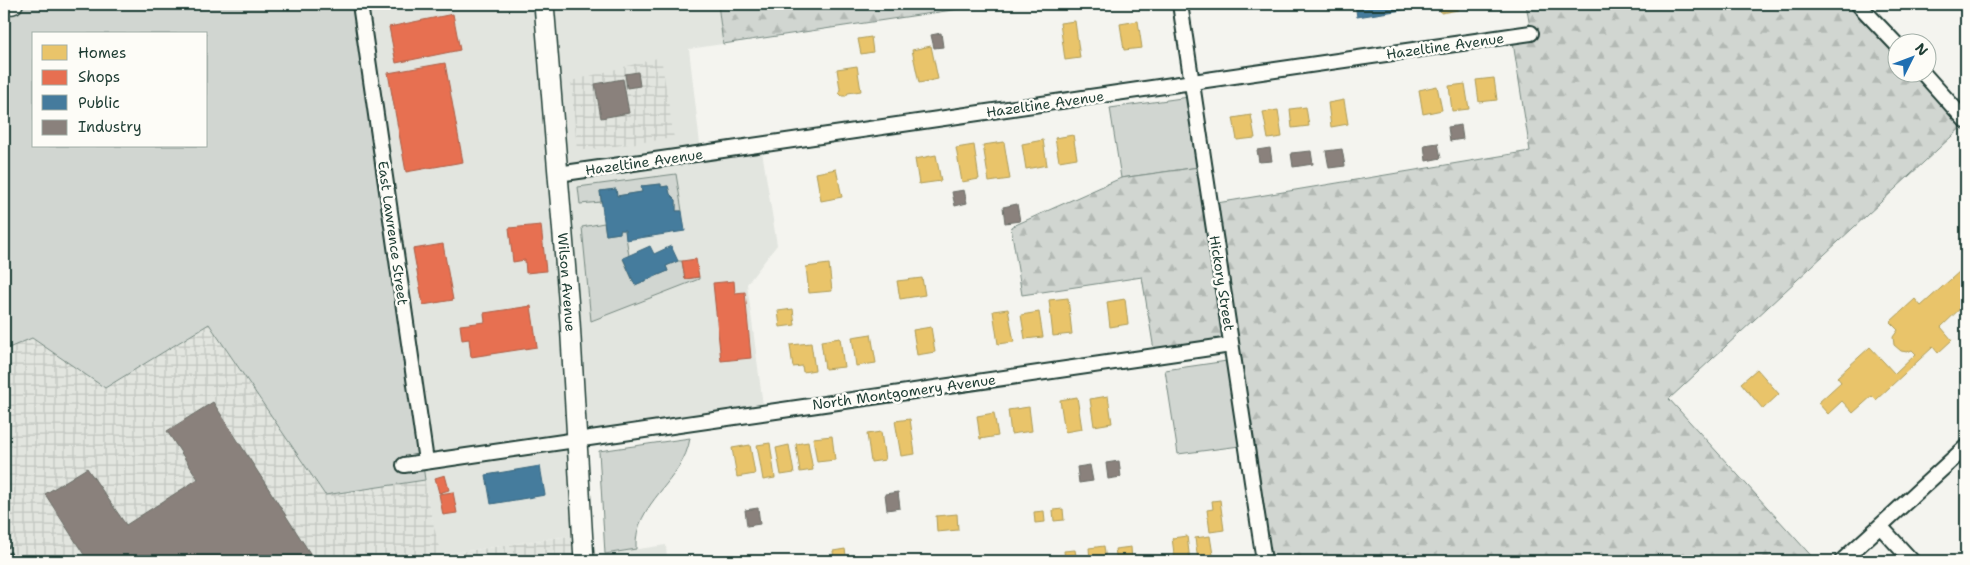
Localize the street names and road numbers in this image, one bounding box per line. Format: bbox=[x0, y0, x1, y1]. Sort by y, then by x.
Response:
street label: Hazeltine Avenue bbox=[1385, 29, 1505, 63]
street label: Hazeltine Avenue bbox=[985, 87, 1105, 121]
street label: Hazeltine Avenue bbox=[584, 145, 704, 179]
street label: East Lawrence Street bbox=[374, 160, 412, 306]
street label: Wilson Avenue bbox=[554, 232, 580, 332]
street label: Hickory Street bbox=[1206, 234, 1238, 332]
street label: North Montgomery Avenue bbox=[811, 370, 997, 414]

